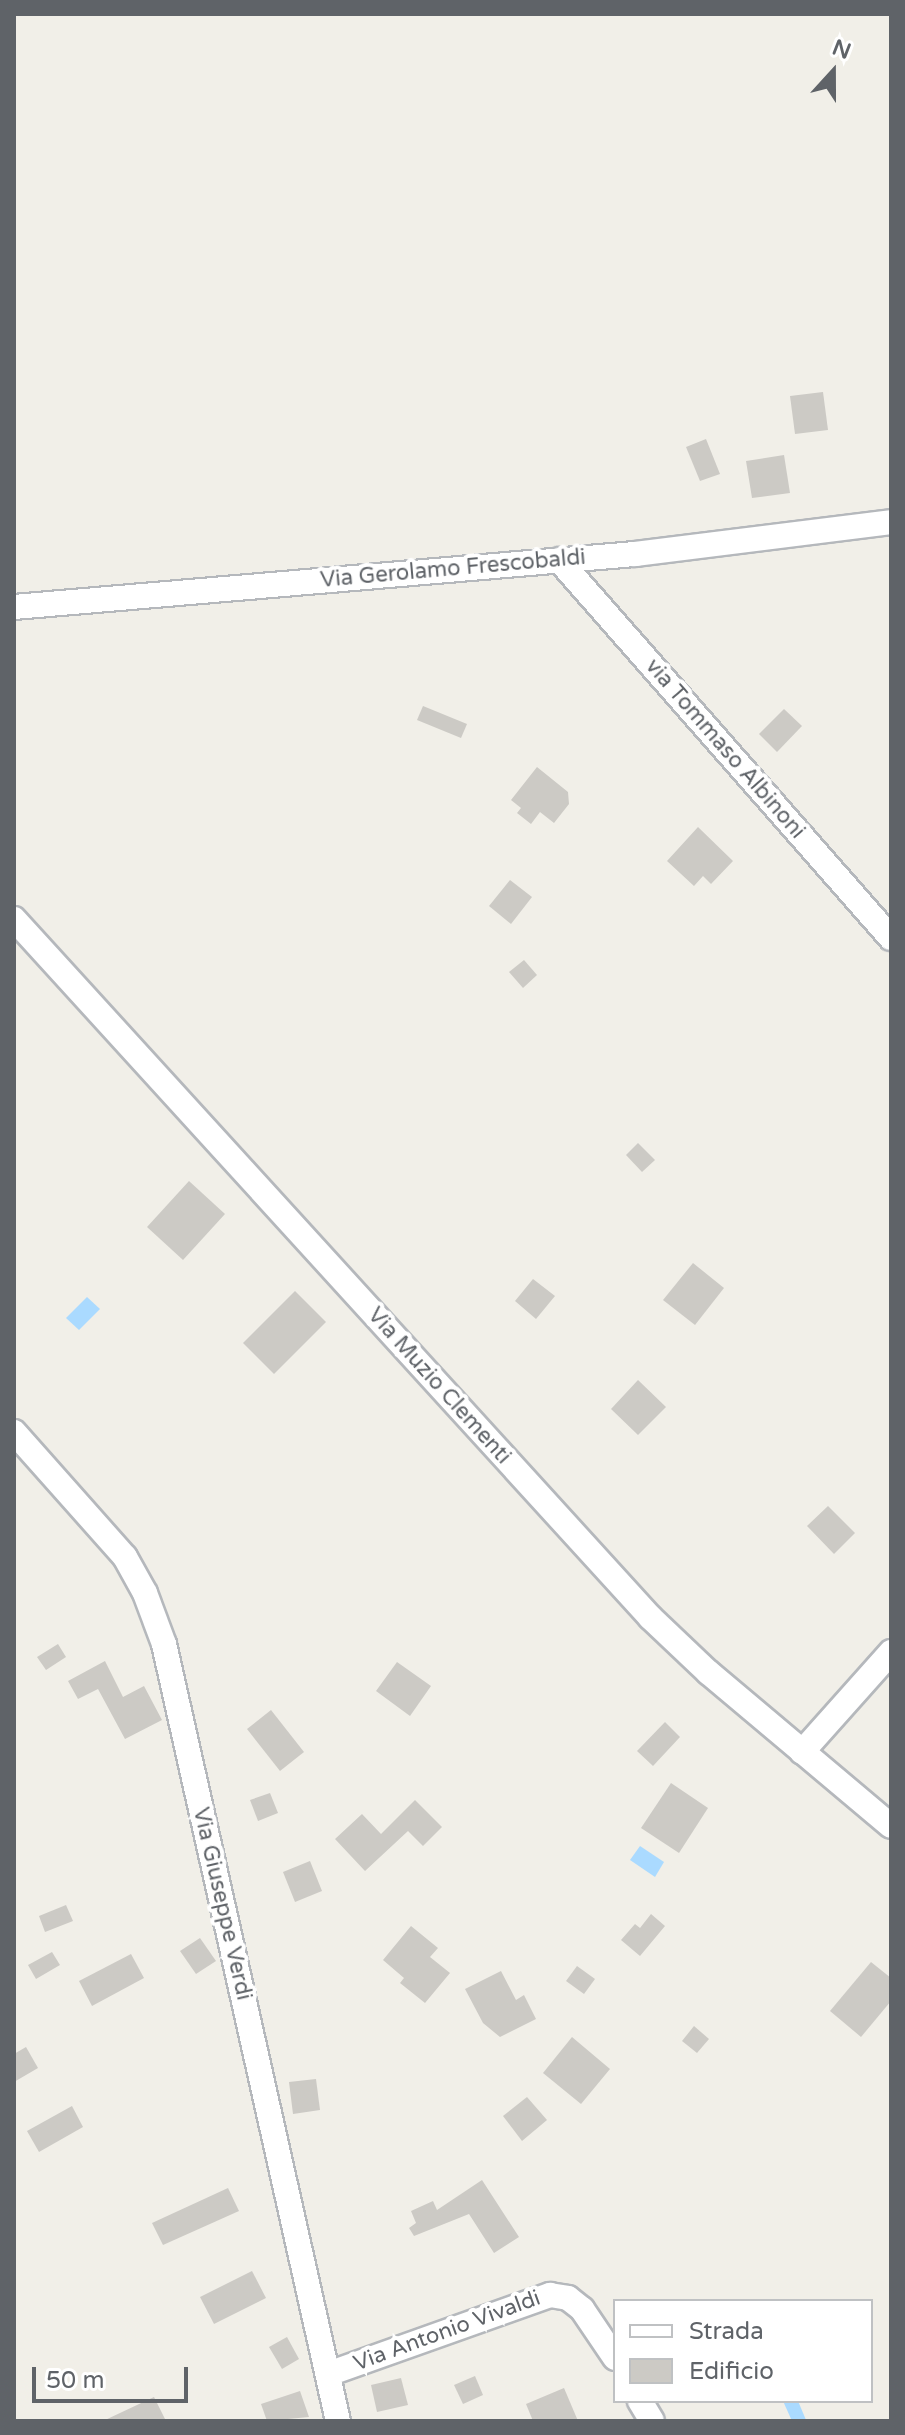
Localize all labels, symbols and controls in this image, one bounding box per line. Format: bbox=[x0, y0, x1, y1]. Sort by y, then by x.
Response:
north arrow bbox=[793, 32, 873, 112]
text: N bbox=[829, 34, 855, 65]
street label: Via Gerolamo Frescobaldi bbox=[319, 544, 587, 594]
street label: via Tommaso Albinoni bbox=[640, 654, 810, 844]
street label: Via Muzio Clementi bbox=[362, 1302, 516, 1470]
street label: Via Giuseppe Verdi bbox=[187, 1805, 257, 2003]
street label: Via Antonio Vivaldi bbox=[350, 2285, 544, 2377]
legend bbox=[613, 2299, 873, 2403]
text: Strada bbox=[689, 2317, 764, 2346]
scale bar bbox=[36, 2351, 192, 2401]
text: Edificio bbox=[689, 2357, 774, 2386]
text: 50 m bbox=[46, 2366, 104, 2395]

